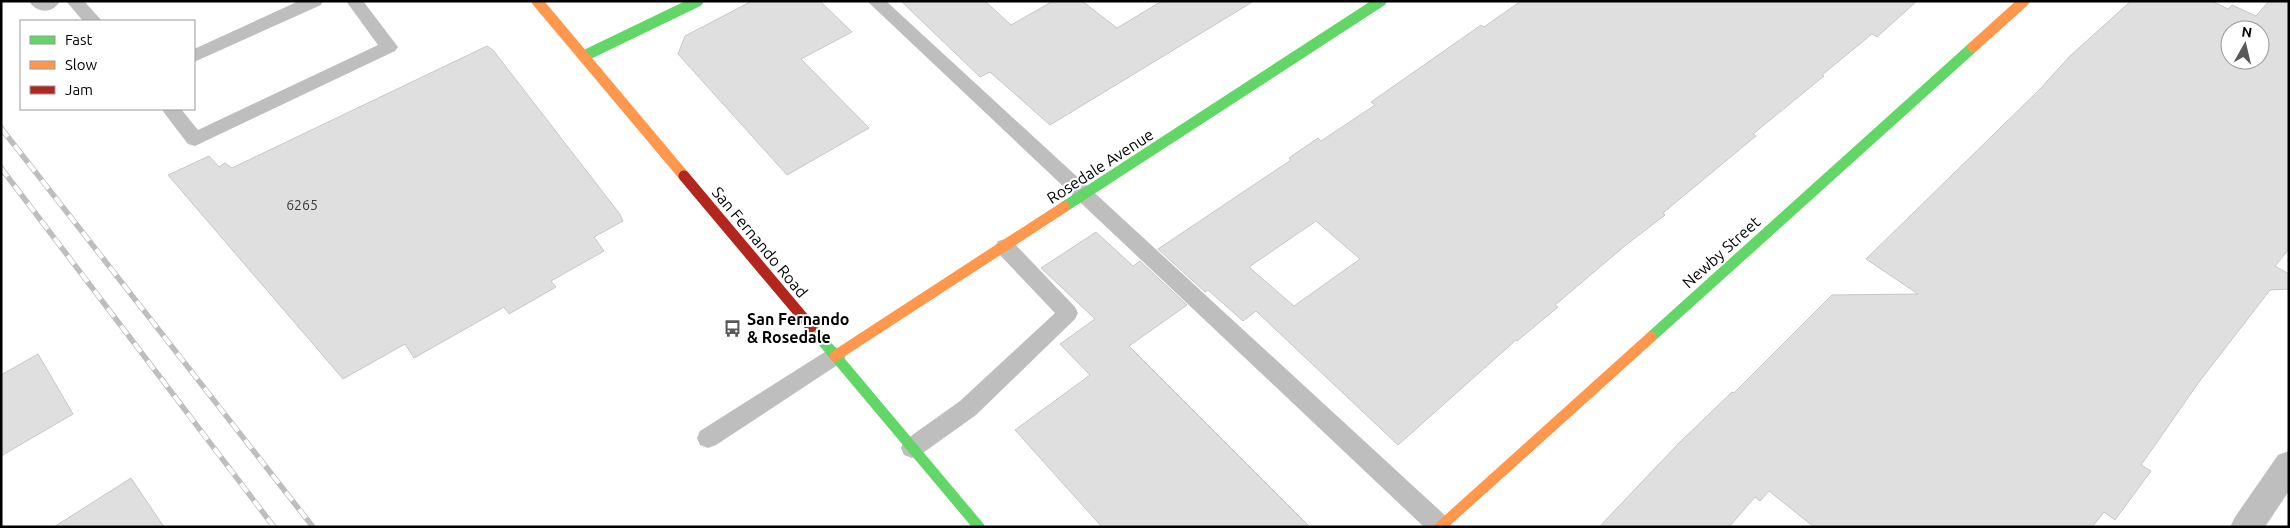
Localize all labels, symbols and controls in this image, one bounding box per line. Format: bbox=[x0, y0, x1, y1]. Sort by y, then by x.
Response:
legend bbox=[20, 20, 195, 110]
north arrow bbox=[2220, 20, 2270, 70]
text: N bbox=[2241, 23, 2253, 41]
text: Fast bbox=[65, 31, 93, 48]
text: Slow bbox=[65, 56, 98, 73]
text: Jam bbox=[65, 81, 93, 98]
street label: Rosedale Avenue bbox=[1043, 125, 1157, 207]
street label: San Fernando Road bbox=[709, 183, 811, 301]
house number: 6265 bbox=[286, 197, 318, 213]
street label: Newby Street bbox=[1679, 212, 1764, 291]
place label: San Fernando & Rosedale bbox=[747, 310, 849, 346]
bus stop icon: San Fernando & Rosedale bbox=[723, 318, 743, 338]

